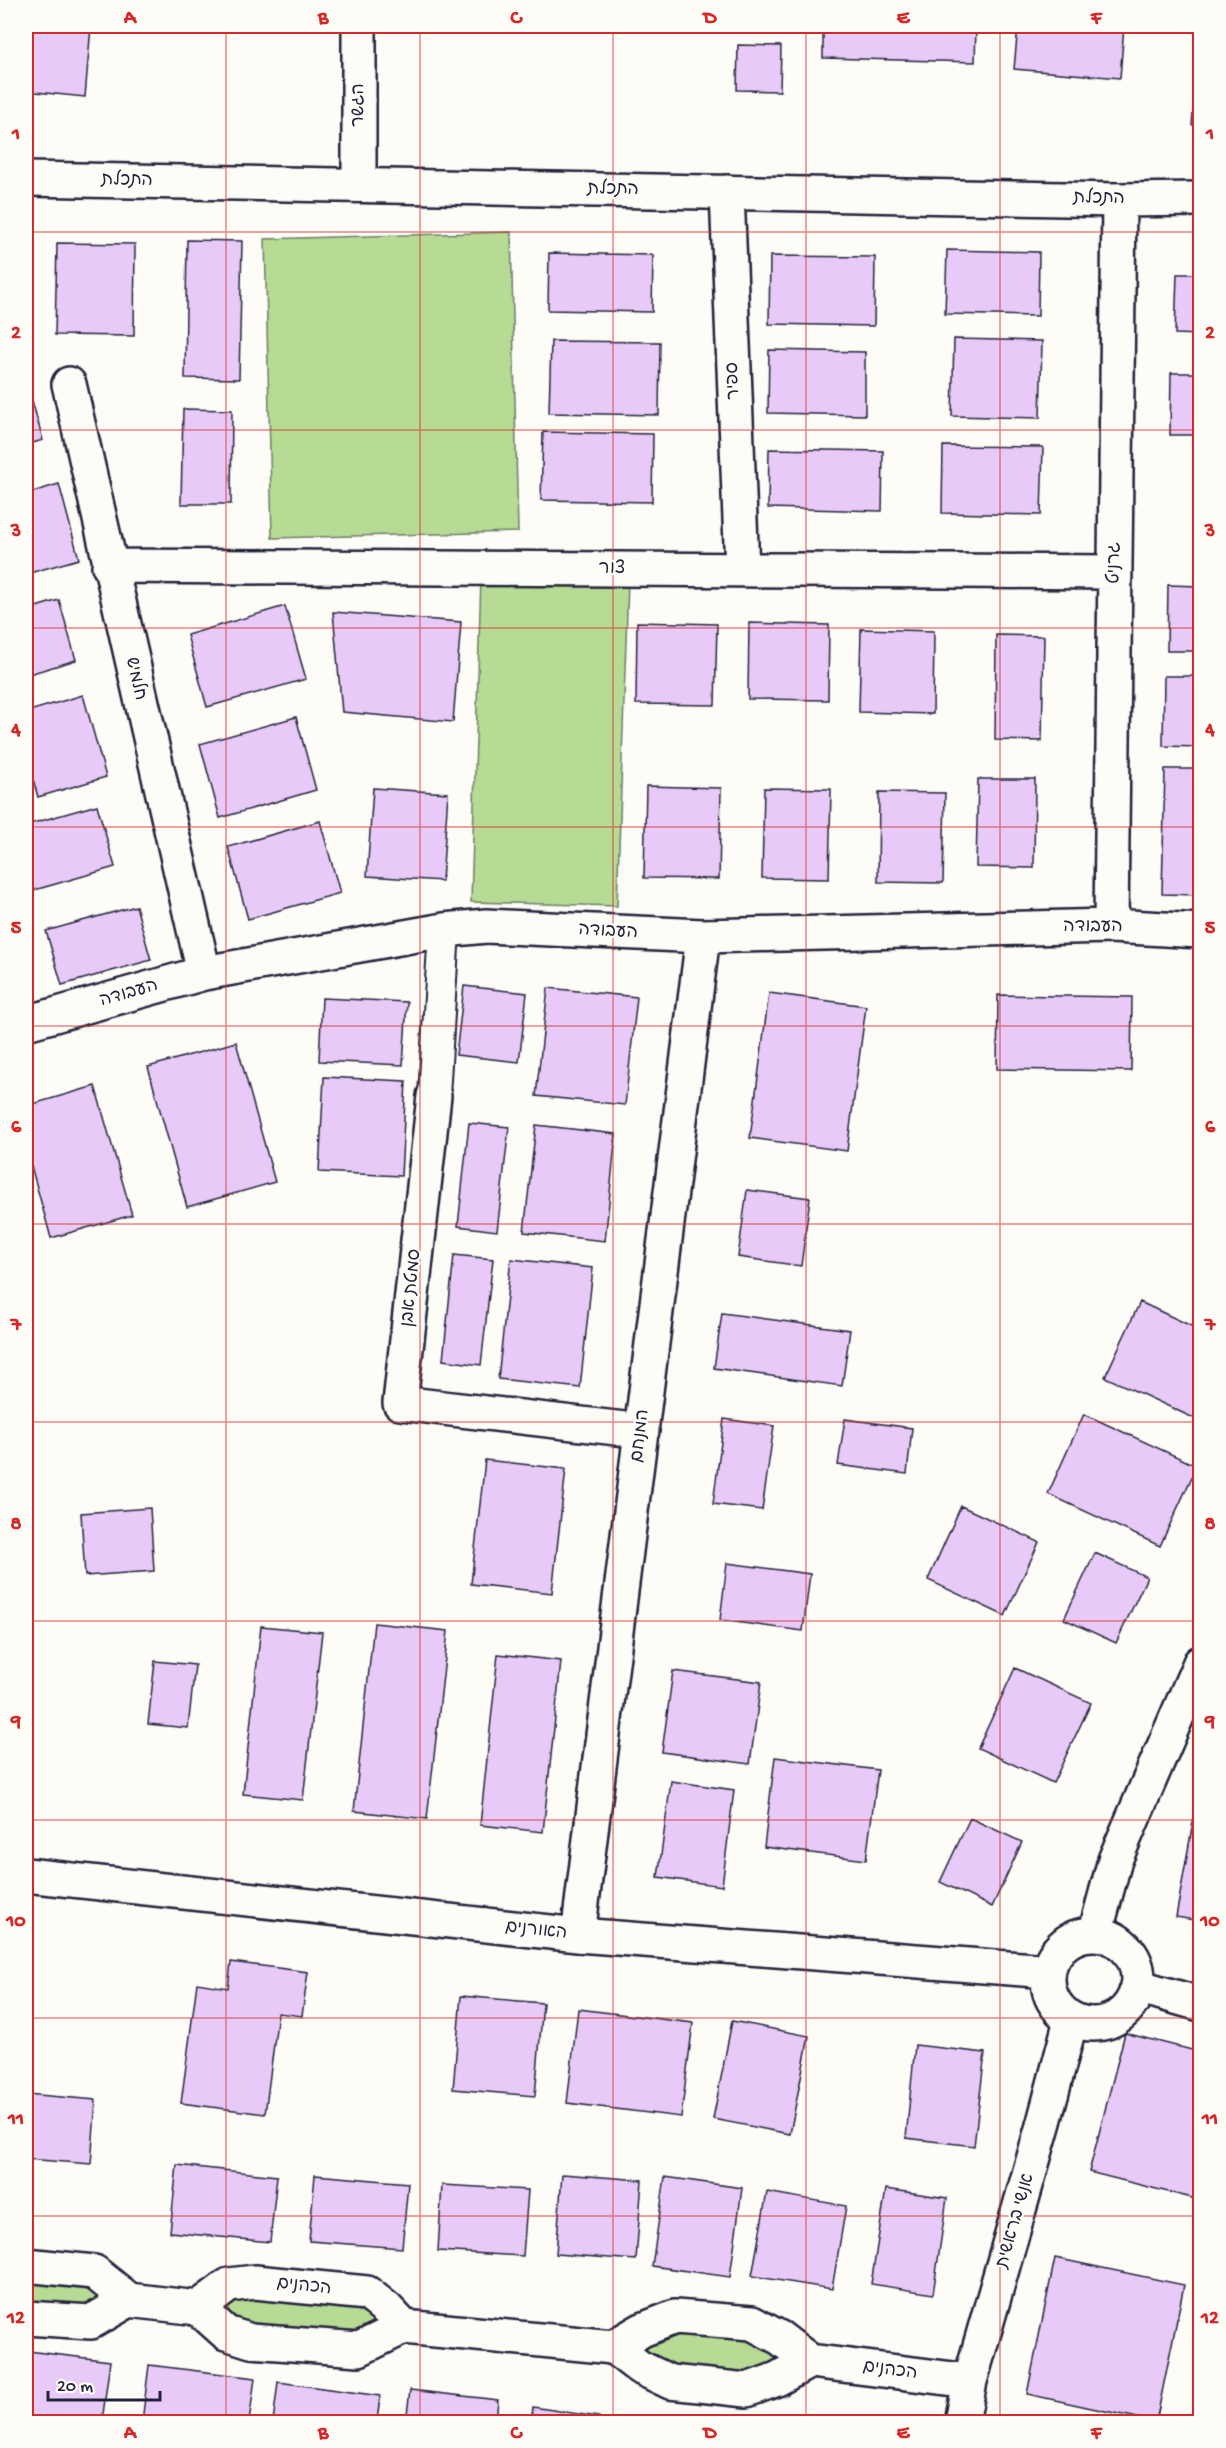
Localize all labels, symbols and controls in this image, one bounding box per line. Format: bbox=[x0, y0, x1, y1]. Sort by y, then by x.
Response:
text: A bbox=[123, 8, 138, 31]
text: B bbox=[317, 8, 329, 31]
text: C bbox=[510, 8, 524, 31]
text: D bbox=[701, 8, 717, 31]
text: E bbox=[897, 8, 911, 31]
text: F bbox=[1090, 8, 1103, 31]
street label: הגשר bbox=[349, 83, 370, 127]
text: 1 bbox=[11, 124, 20, 147]
text: 1 bbox=[1205, 124, 1214, 147]
street label: התכלת bbox=[100, 168, 153, 192]
street label: התכלת bbox=[586, 177, 639, 201]
street label: התכלת bbox=[1072, 186, 1125, 210]
text: 2 bbox=[11, 323, 21, 346]
text: 2 bbox=[1205, 323, 1215, 346]
street label: ספיר bbox=[723, 362, 745, 400]
text: 3 bbox=[10, 521, 21, 544]
text: 3 bbox=[1204, 521, 1215, 544]
street label: גרניט bbox=[1104, 542, 1126, 584]
street label: צור bbox=[599, 559, 625, 580]
street label: חלמיש bbox=[120, 655, 151, 703]
text: 4 bbox=[10, 720, 21, 743]
text: 4 bbox=[1204, 720, 1215, 743]
street label: העבודה bbox=[1063, 917, 1123, 938]
text: 5 bbox=[11, 918, 22, 941]
text: 5 bbox=[1205, 918, 1216, 941]
street label: העבודה bbox=[578, 920, 638, 944]
street label: העבודה bbox=[97, 976, 161, 1012]
text: 6 bbox=[11, 1117, 22, 1140]
text: 6 bbox=[1205, 1117, 1216, 1140]
street label: סמטת אבן bbox=[397, 1248, 427, 1328]
text: 7 bbox=[10, 1315, 23, 1338]
text: 7 bbox=[1204, 1315, 1217, 1338]
street label: המנחם bbox=[627, 1408, 655, 1464]
text: 8 bbox=[11, 1514, 22, 1537]
text: 8 bbox=[1205, 1514, 1216, 1537]
text: 9 bbox=[10, 1712, 21, 1735]
text: 9 bbox=[1204, 1712, 1215, 1735]
text: 10 bbox=[5, 1911, 26, 1934]
text: 10 bbox=[1199, 1911, 1220, 1934]
street label: האורנים bbox=[504, 1917, 568, 1945]
text: 11 bbox=[7, 2109, 24, 2132]
text: 11 bbox=[1201, 2109, 1218, 2132]
street label: אנשי בראשית bbox=[992, 2171, 1040, 2272]
street label: הכהנים bbox=[275, 2274, 333, 2300]
text: 12 bbox=[6, 2308, 25, 2331]
text: 12 bbox=[1200, 2308, 1219, 2331]
street label: הכהנים bbox=[861, 2357, 919, 2385]
scale bar bbox=[48, 2364, 160, 2402]
text: 20 m bbox=[57, 2377, 93, 2398]
text: A bbox=[123, 2423, 138, 2446]
text: B bbox=[317, 2423, 329, 2446]
text: C bbox=[510, 2423, 524, 2446]
text: D bbox=[701, 2423, 717, 2446]
text: E bbox=[897, 2423, 911, 2446]
text: F bbox=[1090, 2423, 1103, 2446]

